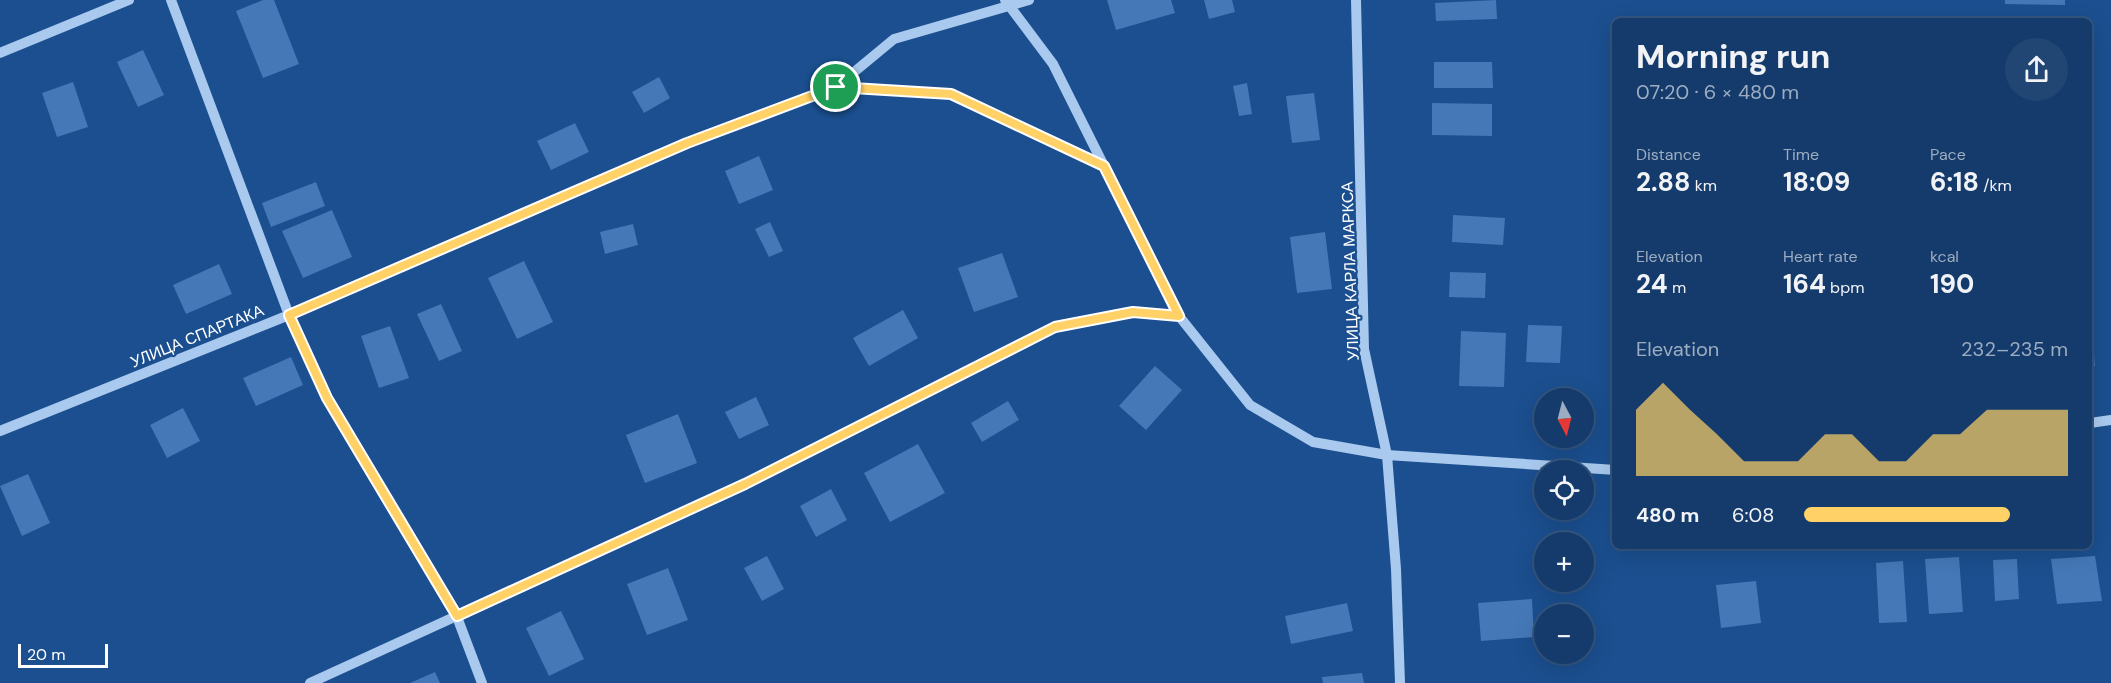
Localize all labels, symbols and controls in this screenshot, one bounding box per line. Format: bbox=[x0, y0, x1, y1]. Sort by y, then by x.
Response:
text: Morning run bbox=[1636, 35, 1830, 78]
button: share bbox=[2005, 38, 2068, 101]
pin bbox=[810, 61, 861, 112]
icon: arrive bbox=[819, 70, 852, 103]
text: 07:20 · 6 × 480 m bbox=[1636, 79, 1799, 105]
text: Distance bbox=[1636, 144, 1701, 165]
text: Time bbox=[1783, 144, 1819, 165]
text: Pace bbox=[1930, 144, 1966, 165]
text: 2.88 bbox=[1636, 165, 1690, 199]
text: 18:09 bbox=[1783, 165, 1850, 199]
text: 6:18 bbox=[1930, 165, 1979, 199]
text: km bbox=[1690, 175, 1717, 196]
text: /km bbox=[1979, 175, 2012, 196]
street label: УЛИЦА КАРЛА МАРКСА bbox=[1336, 181, 1364, 361]
text: Elevation bbox=[1636, 246, 1703, 267]
text: Heart rate bbox=[1783, 246, 1858, 267]
text: kcal bbox=[1930, 246, 1959, 267]
text: 24 bbox=[1636, 267, 1668, 301]
text: 164 bbox=[1783, 267, 1826, 301]
text: 190 bbox=[1930, 267, 1974, 301]
text: m bbox=[1668, 277, 1686, 298]
text: bpm bbox=[1826, 277, 1864, 298]
street label: УЛИЦА СПАРТАКА bbox=[127, 300, 267, 372]
text: Elevation bbox=[1636, 336, 1719, 362]
text: 232–235 m bbox=[1961, 336, 2068, 362]
north arrow bbox=[1534, 388, 1594, 448]
map controls bbox=[1534, 388, 1594, 664]
button: locate bbox=[1534, 460, 1594, 520]
text: 480 m bbox=[1636, 502, 1699, 528]
text: 6:08 bbox=[1732, 502, 1774, 528]
button: + bbox=[1534, 532, 1594, 592]
button: − bbox=[1534, 604, 1594, 664]
scale bar bbox=[18, 641, 108, 668]
text: 20 m bbox=[27, 644, 66, 665]

